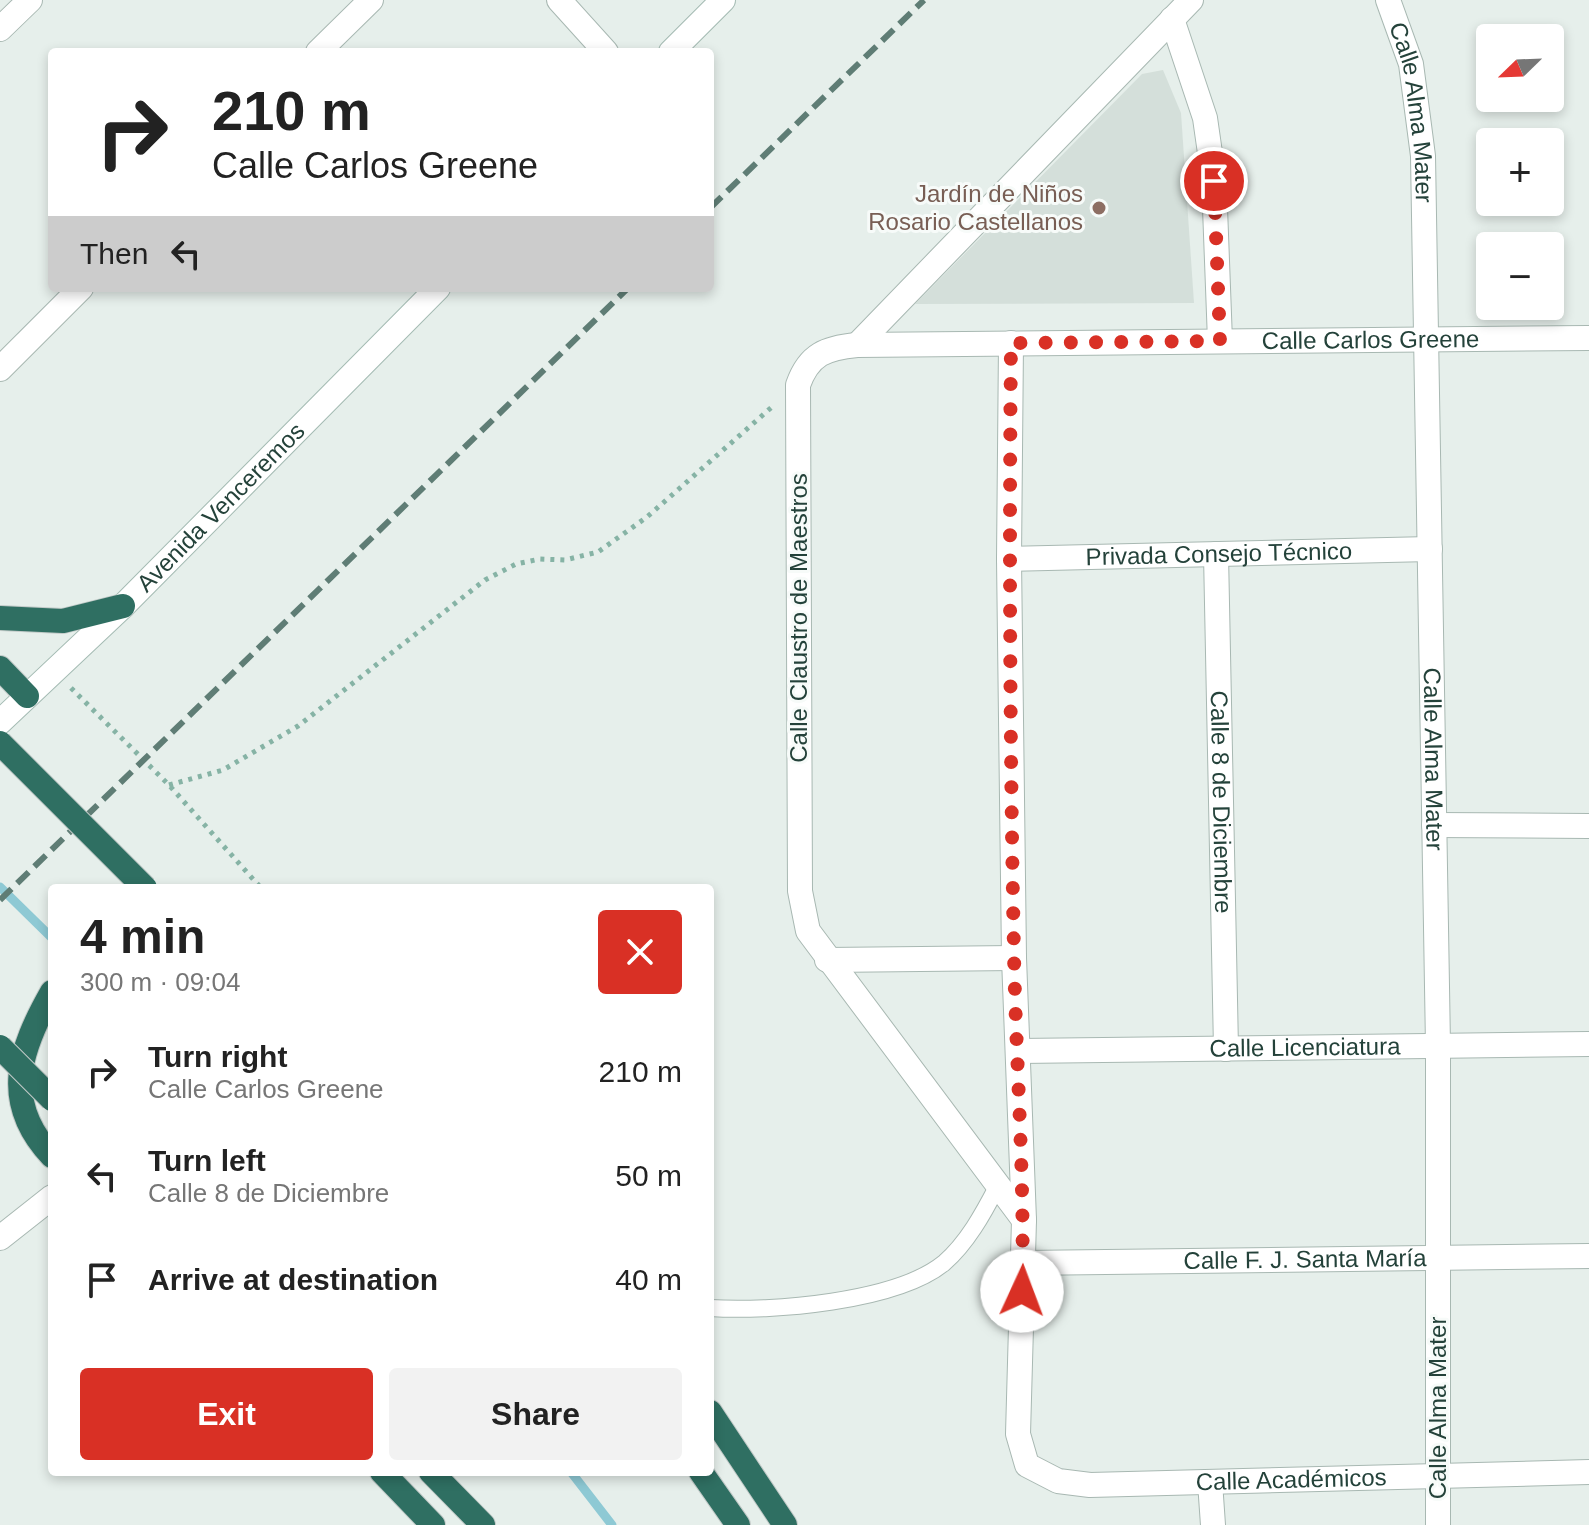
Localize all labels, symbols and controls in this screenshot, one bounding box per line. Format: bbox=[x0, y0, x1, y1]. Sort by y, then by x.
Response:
street label: Calle Alma Mater bbox=[1384, 18, 1438, 203]
north arrow bbox=[1476, 24, 1564, 112]
map controls bbox=[1476, 24, 1564, 320]
text: 210 m bbox=[212, 79, 371, 142]
icon: right bbox=[80, 80, 184, 184]
button: + bbox=[1476, 128, 1564, 216]
text: Calle Carlos Greene bbox=[212, 145, 538, 186]
pin bbox=[1180, 147, 1248, 215]
icon: arrive bbox=[1192, 159, 1236, 203]
place label: Jardín de Niños Rosario Castellanos bbox=[868, 180, 1083, 235]
marker: Jardín de Niños Rosario Castellanos bbox=[1090, 199, 1108, 217]
icon: left bbox=[164, 232, 208, 276]
button: − bbox=[1476, 232, 1564, 320]
text: Then bbox=[80, 237, 148, 270]
street label: Calle Carlos Greene bbox=[1262, 325, 1479, 354]
street label: Avenida Venceremos bbox=[131, 417, 310, 597]
street label: Calle Claustro de Maestros bbox=[785, 473, 812, 763]
street label: Privada Consejo Técnico bbox=[1085, 537, 1352, 570]
street label: Calle Alma Mater bbox=[1419, 667, 1449, 851]
street label: Calle 8 de Diciembre bbox=[1206, 690, 1237, 914]
text: 4 min bbox=[80, 910, 205, 963]
button: close bbox=[598, 910, 682, 994]
text: 300 m · 09:04 bbox=[80, 967, 240, 997]
street label: Calle Licenciatura bbox=[1209, 1032, 1401, 1062]
text: Turn right bbox=[148, 1040, 287, 1073]
icon: right bbox=[80, 1050, 124, 1094]
text: 210 m bbox=[599, 1055, 682, 1088]
text: Calle Carlos Greene bbox=[148, 1074, 384, 1104]
text: Turn left bbox=[148, 1144, 266, 1177]
icon: left bbox=[80, 1154, 124, 1198]
text: 50 m bbox=[615, 1159, 682, 1192]
text: Calle 8 de Diciembre bbox=[148, 1178, 389, 1208]
street label: Calle F. J. Santa María bbox=[1183, 1244, 1427, 1274]
position arrow bbox=[980, 1249, 1064, 1333]
icon: arrive bbox=[80, 1258, 124, 1302]
text: Arrive at destination bbox=[148, 1263, 438, 1296]
text: 40 m bbox=[615, 1263, 682, 1296]
street label: Calle Alma Mater bbox=[1424, 1317, 1451, 1499]
button: Exit bbox=[80, 1368, 373, 1460]
button: Share bbox=[389, 1368, 682, 1460]
street label: Calle Académicos bbox=[1195, 1463, 1387, 1495]

